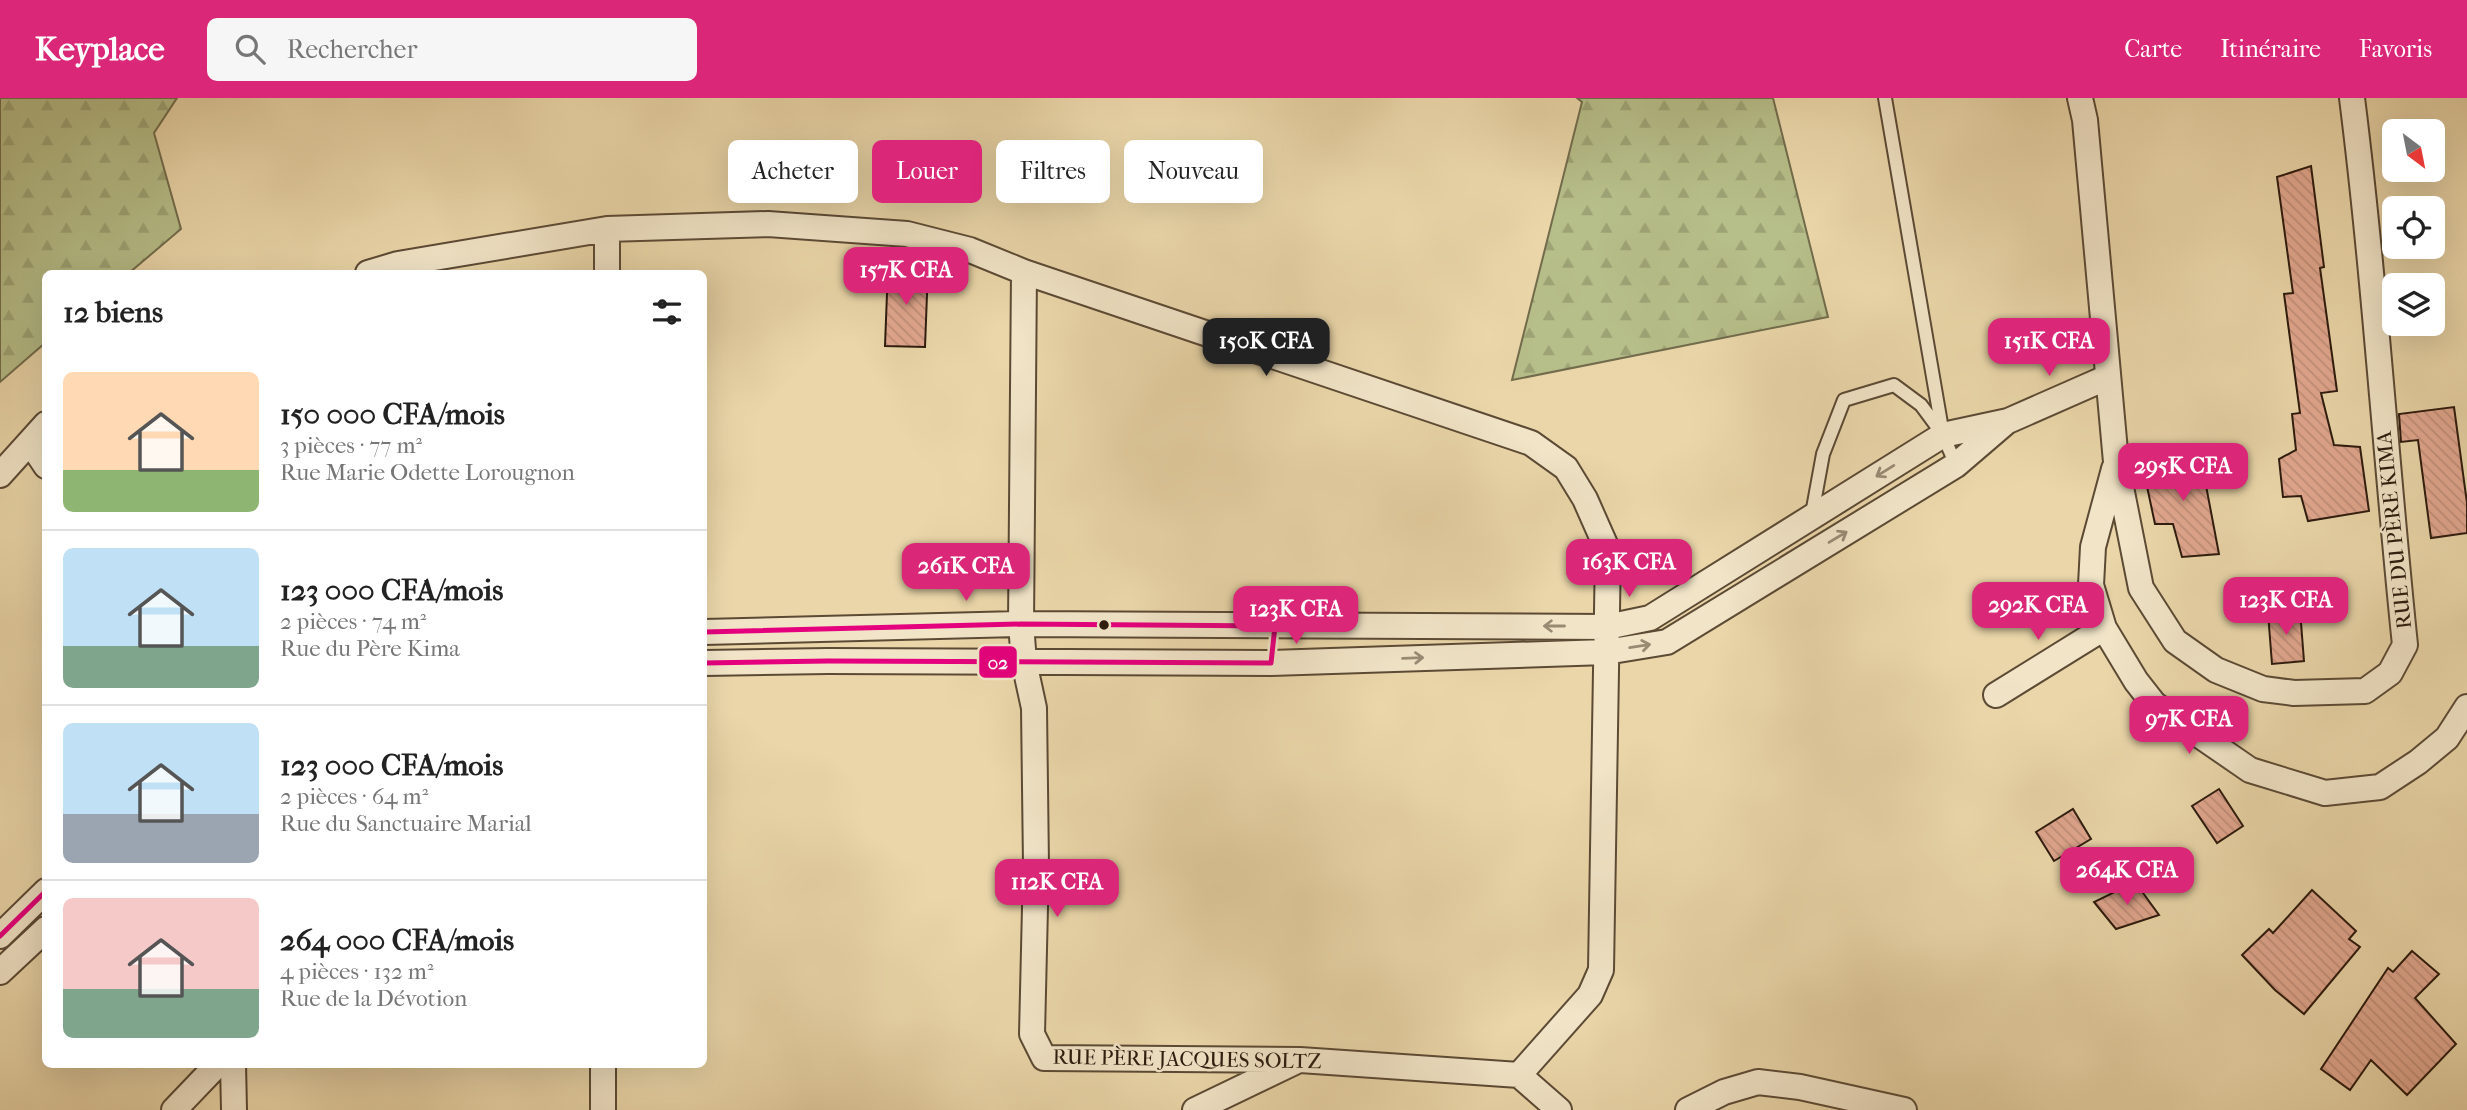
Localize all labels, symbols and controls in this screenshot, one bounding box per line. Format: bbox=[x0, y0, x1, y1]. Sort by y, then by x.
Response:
search box bbox=[207, 18, 697, 81]
text: Keyplace bbox=[35, 30, 165, 69]
icon: search bbox=[231, 30, 269, 68]
text: Rechercher bbox=[287, 34, 418, 65]
text: Carte bbox=[2124, 35, 2182, 63]
text: Itinéraire bbox=[2220, 35, 2321, 63]
text: Favoris bbox=[2359, 35, 2432, 63]
north arrow bbox=[2382, 119, 2445, 182]
map controls bbox=[2382, 119, 2445, 336]
chip: Acheter bbox=[728, 140, 858, 203]
chip: Louer bbox=[872, 140, 982, 203]
chip: Filtres bbox=[996, 140, 1110, 203]
chip: Nouveau bbox=[1124, 140, 1263, 203]
button: locate bbox=[2382, 196, 2445, 259]
pin: 157K CFA bbox=[834, 248, 978, 307]
text: 157K CFA bbox=[859, 256, 953, 283]
button: layers bbox=[2382, 273, 2445, 336]
icon: filters bbox=[648, 293, 686, 331]
text: 12 biens bbox=[63, 295, 163, 330]
pin: 150K CFA bbox=[1194, 318, 1338, 378]
pin: 151K CFA bbox=[1977, 318, 2121, 378]
text: 150K CFA bbox=[1219, 327, 1313, 354]
text: 151K CFA bbox=[2004, 327, 2094, 354]
text: 150 000 CFA/mois bbox=[280, 397, 505, 432]
icon: home bbox=[119, 400, 203, 484]
street label: RUE DU PÈRE KIMA bbox=[2372, 429, 2416, 630]
text: 3 pièces · 77 m² bbox=[280, 432, 422, 459]
pin: 295K CFA bbox=[2111, 444, 2255, 503]
text: 295K CFA bbox=[2134, 452, 2232, 479]
text: Rue Marie Odette Lorougnon bbox=[280, 459, 575, 486]
one-way arrow bbox=[1876, 464, 1896, 478]
one-way arrow bbox=[1827, 530, 1847, 544]
pin: 163K CFA bbox=[1557, 540, 1701, 599]
pin: 261K CFA bbox=[894, 544, 1038, 603]
text: 163K CFA bbox=[1582, 548, 1676, 575]
text: 261K CFA bbox=[918, 552, 1014, 579]
text: 123 000 CFA/mois bbox=[280, 573, 503, 608]
icon: home bbox=[119, 576, 203, 660]
pin: 123K CFA bbox=[2214, 578, 2358, 637]
pin: 292K CFA bbox=[1966, 582, 2110, 642]
text: 123K CFA bbox=[2239, 586, 2333, 613]
pin: 123K CFA bbox=[1224, 587, 1368, 646]
text: 292K CFA bbox=[1988, 591, 2088, 618]
text: 123K CFA bbox=[1249, 595, 1343, 622]
text: 2 pièces · 74 m² bbox=[280, 608, 426, 635]
unlabelled marker bbox=[1097, 618, 1111, 632]
one-way arrow bbox=[1543, 619, 1566, 633]
text: Rue du Père Kima bbox=[280, 635, 460, 662]
one-way arrow bbox=[1628, 639, 1651, 652]
line badge: 02 bbox=[978, 645, 1018, 679]
one-way arrow bbox=[1401, 651, 1424, 665]
text: 02 bbox=[988, 652, 1008, 674]
pin: 97K CFA bbox=[2124, 696, 2254, 756]
text: 97K CFA bbox=[2145, 705, 2233, 732]
text: 123 000 CFA/mois bbox=[280, 748, 503, 783]
icon: home bbox=[119, 751, 203, 835]
text: 2 pièces · 64 m² bbox=[280, 783, 428, 810]
text: Rue du Sanctuaire Marial bbox=[280, 810, 532, 837]
pin: 264K CFA bbox=[2055, 848, 2199, 907]
text: 264K CFA bbox=[2076, 856, 2178, 883]
pin: 112K CFA bbox=[985, 860, 1129, 919]
text: 112K CFA bbox=[1011, 868, 1103, 895]
text: 264 000 CFA/mois bbox=[280, 923, 514, 958]
icon: home bbox=[119, 926, 203, 1010]
text: 4 pièces · 132 m² bbox=[280, 958, 433, 985]
text: Rue de la Dévotion bbox=[280, 985, 467, 1012]
street label: RUE PÈRE JACQUES SOLTZ bbox=[1052, 1045, 1322, 1073]

